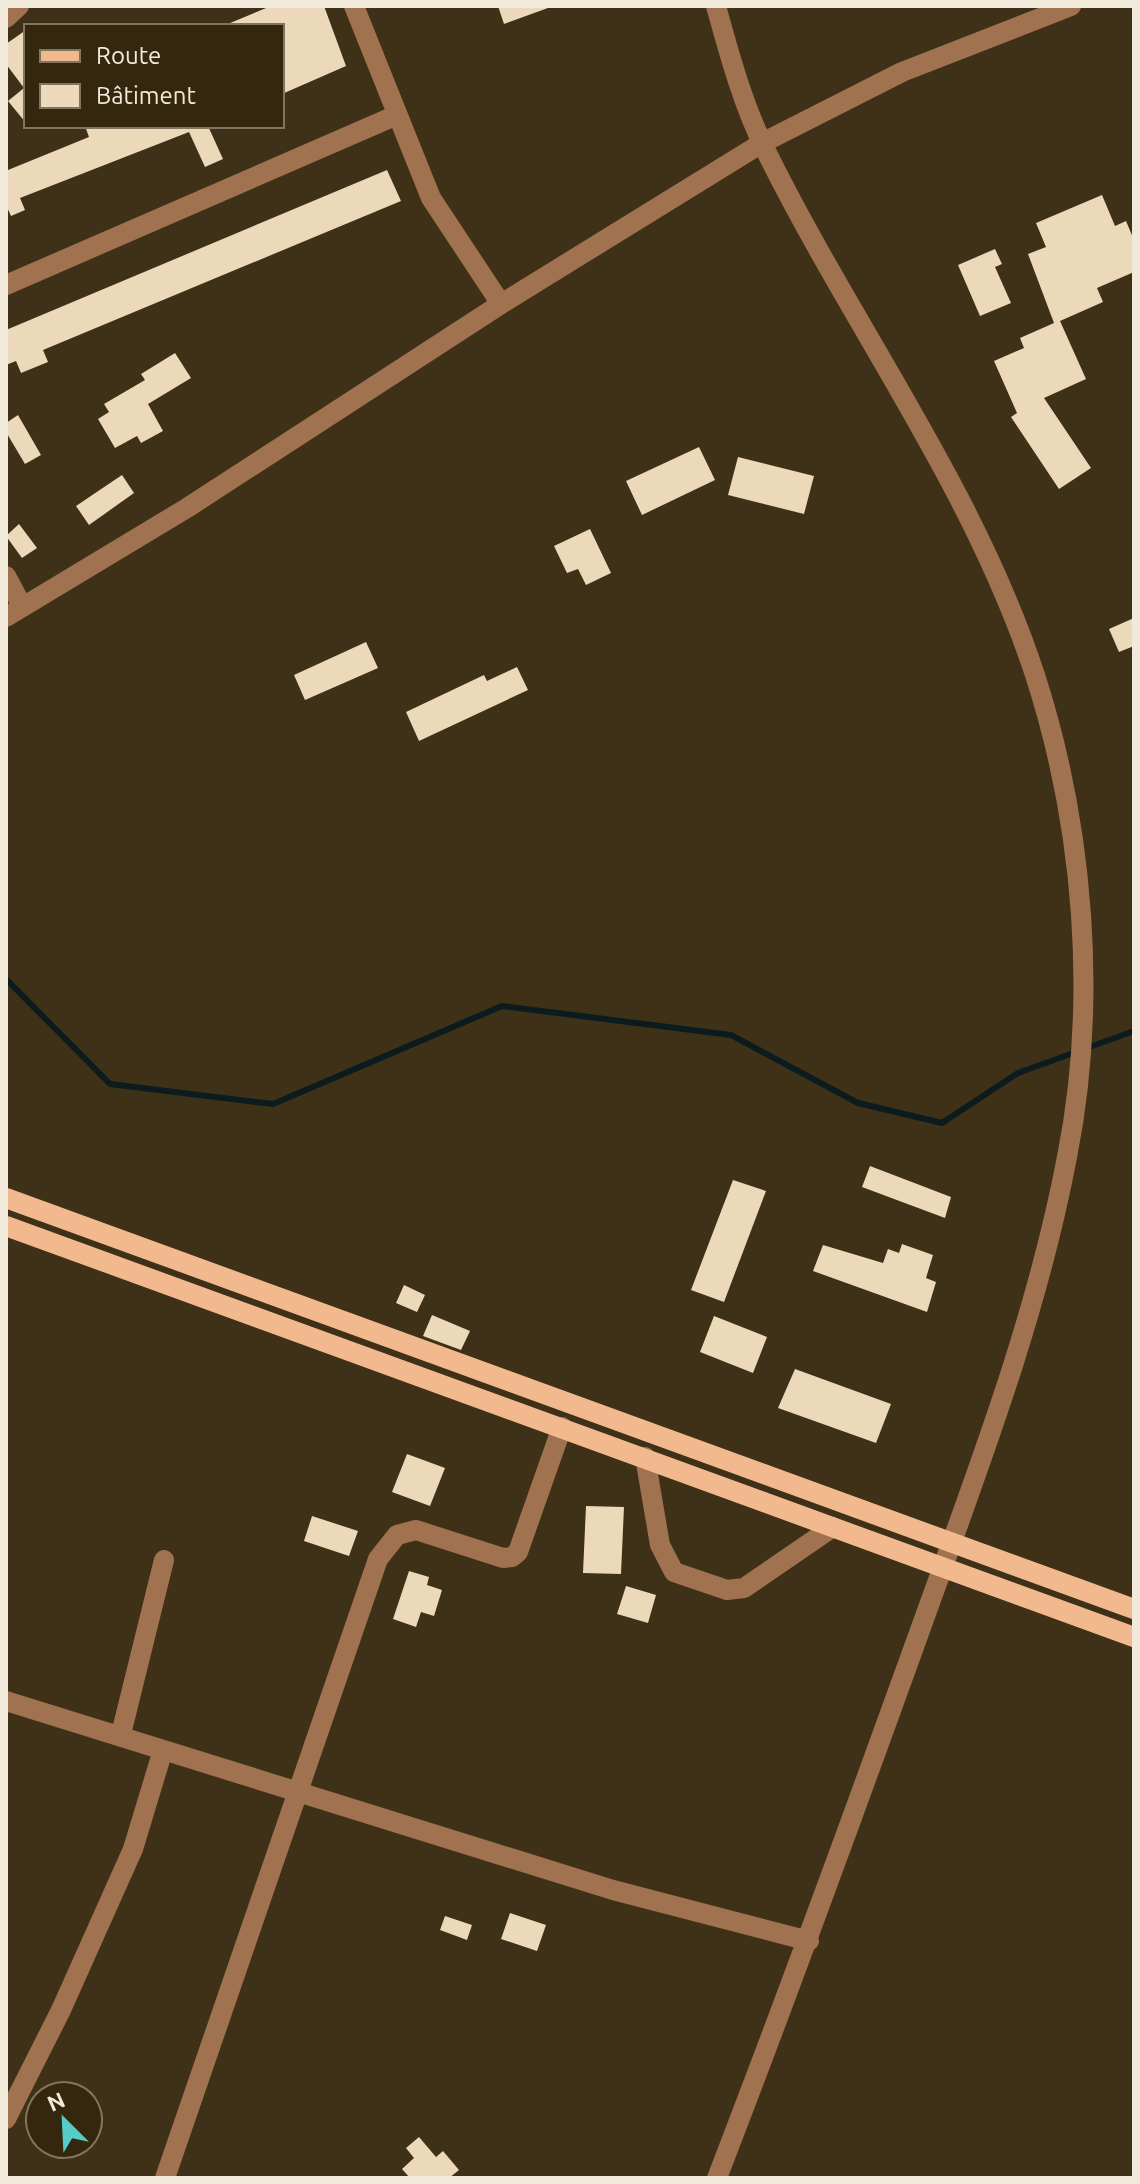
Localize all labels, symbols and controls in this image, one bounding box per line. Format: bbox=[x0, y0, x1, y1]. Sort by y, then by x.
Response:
legend bbox=[24, 24, 284, 128]
text: Route bbox=[96, 42, 161, 69]
text: Bâtiment bbox=[96, 82, 197, 109]
north arrow bbox=[24, 2080, 104, 2160]
text: N bbox=[43, 2087, 68, 2116]

